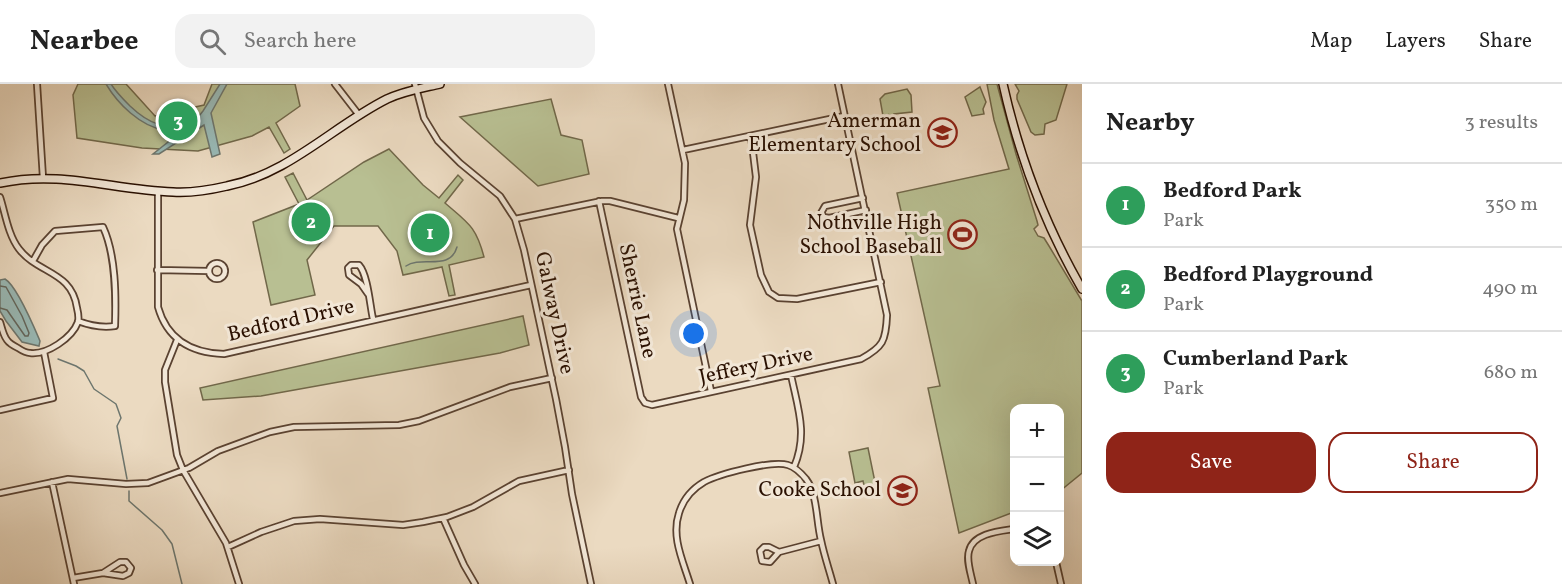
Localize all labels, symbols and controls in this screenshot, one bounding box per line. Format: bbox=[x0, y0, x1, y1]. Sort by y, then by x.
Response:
search box bbox=[175, 14, 595, 68]
text: Nearbee bbox=[30, 22, 139, 61]
icon: search bbox=[196, 25, 229, 58]
text: Search here bbox=[244, 26, 356, 57]
text: Map bbox=[1310, 27, 1352, 56]
text: Layers bbox=[1385, 27, 1446, 56]
text: Share bbox=[1479, 27, 1532, 56]
pin: 3 bbox=[158, 99, 198, 144]
text: Nearby bbox=[1106, 105, 1195, 141]
place label: Amerman Elementary School bbox=[748, 107, 921, 160]
text: 3 results bbox=[1464, 109, 1538, 137]
school or university icon: Amerman Elementary School bbox=[926, 117, 958, 149]
text: Bedford Park bbox=[1163, 176, 1302, 207]
text: 1 bbox=[1121, 191, 1130, 219]
text: 350 m bbox=[1485, 191, 1538, 219]
pin: 2 bbox=[292, 200, 330, 244]
text: Park bbox=[1163, 207, 1204, 235]
place label: Nothville High School Baseball bbox=[799, 209, 942, 262]
pin: 1 bbox=[410, 210, 450, 256]
sports icon: Nothville High School Baseball bbox=[947, 219, 979, 251]
street label: Sherrie Lane bbox=[611, 241, 663, 361]
street label: Galway Drive bbox=[527, 249, 581, 377]
text: Bedford Playground bbox=[1163, 260, 1373, 291]
text: 2 bbox=[1120, 275, 1131, 303]
text: 490 m bbox=[1482, 275, 1538, 303]
text: Park bbox=[1163, 291, 1204, 319]
street label: Bedford Drive bbox=[225, 292, 357, 350]
your location bbox=[679, 319, 708, 348]
street label: Jeffery Drive bbox=[696, 340, 816, 392]
text: Cumberland Park bbox=[1163, 344, 1348, 375]
text: 3 bbox=[1120, 359, 1131, 387]
text: 680 m bbox=[1484, 359, 1538, 387]
text: Park bbox=[1163, 375, 1204, 403]
map controls bbox=[1010, 404, 1064, 566]
button: + bbox=[1010, 404, 1064, 458]
button: Save bbox=[1106, 432, 1316, 493]
button: Share bbox=[1328, 432, 1538, 493]
button: − bbox=[1010, 458, 1064, 512]
school or university icon: Cooke School bbox=[886, 474, 918, 506]
place label: Cooke School bbox=[758, 476, 881, 505]
button: layers bbox=[1010, 512, 1064, 566]

